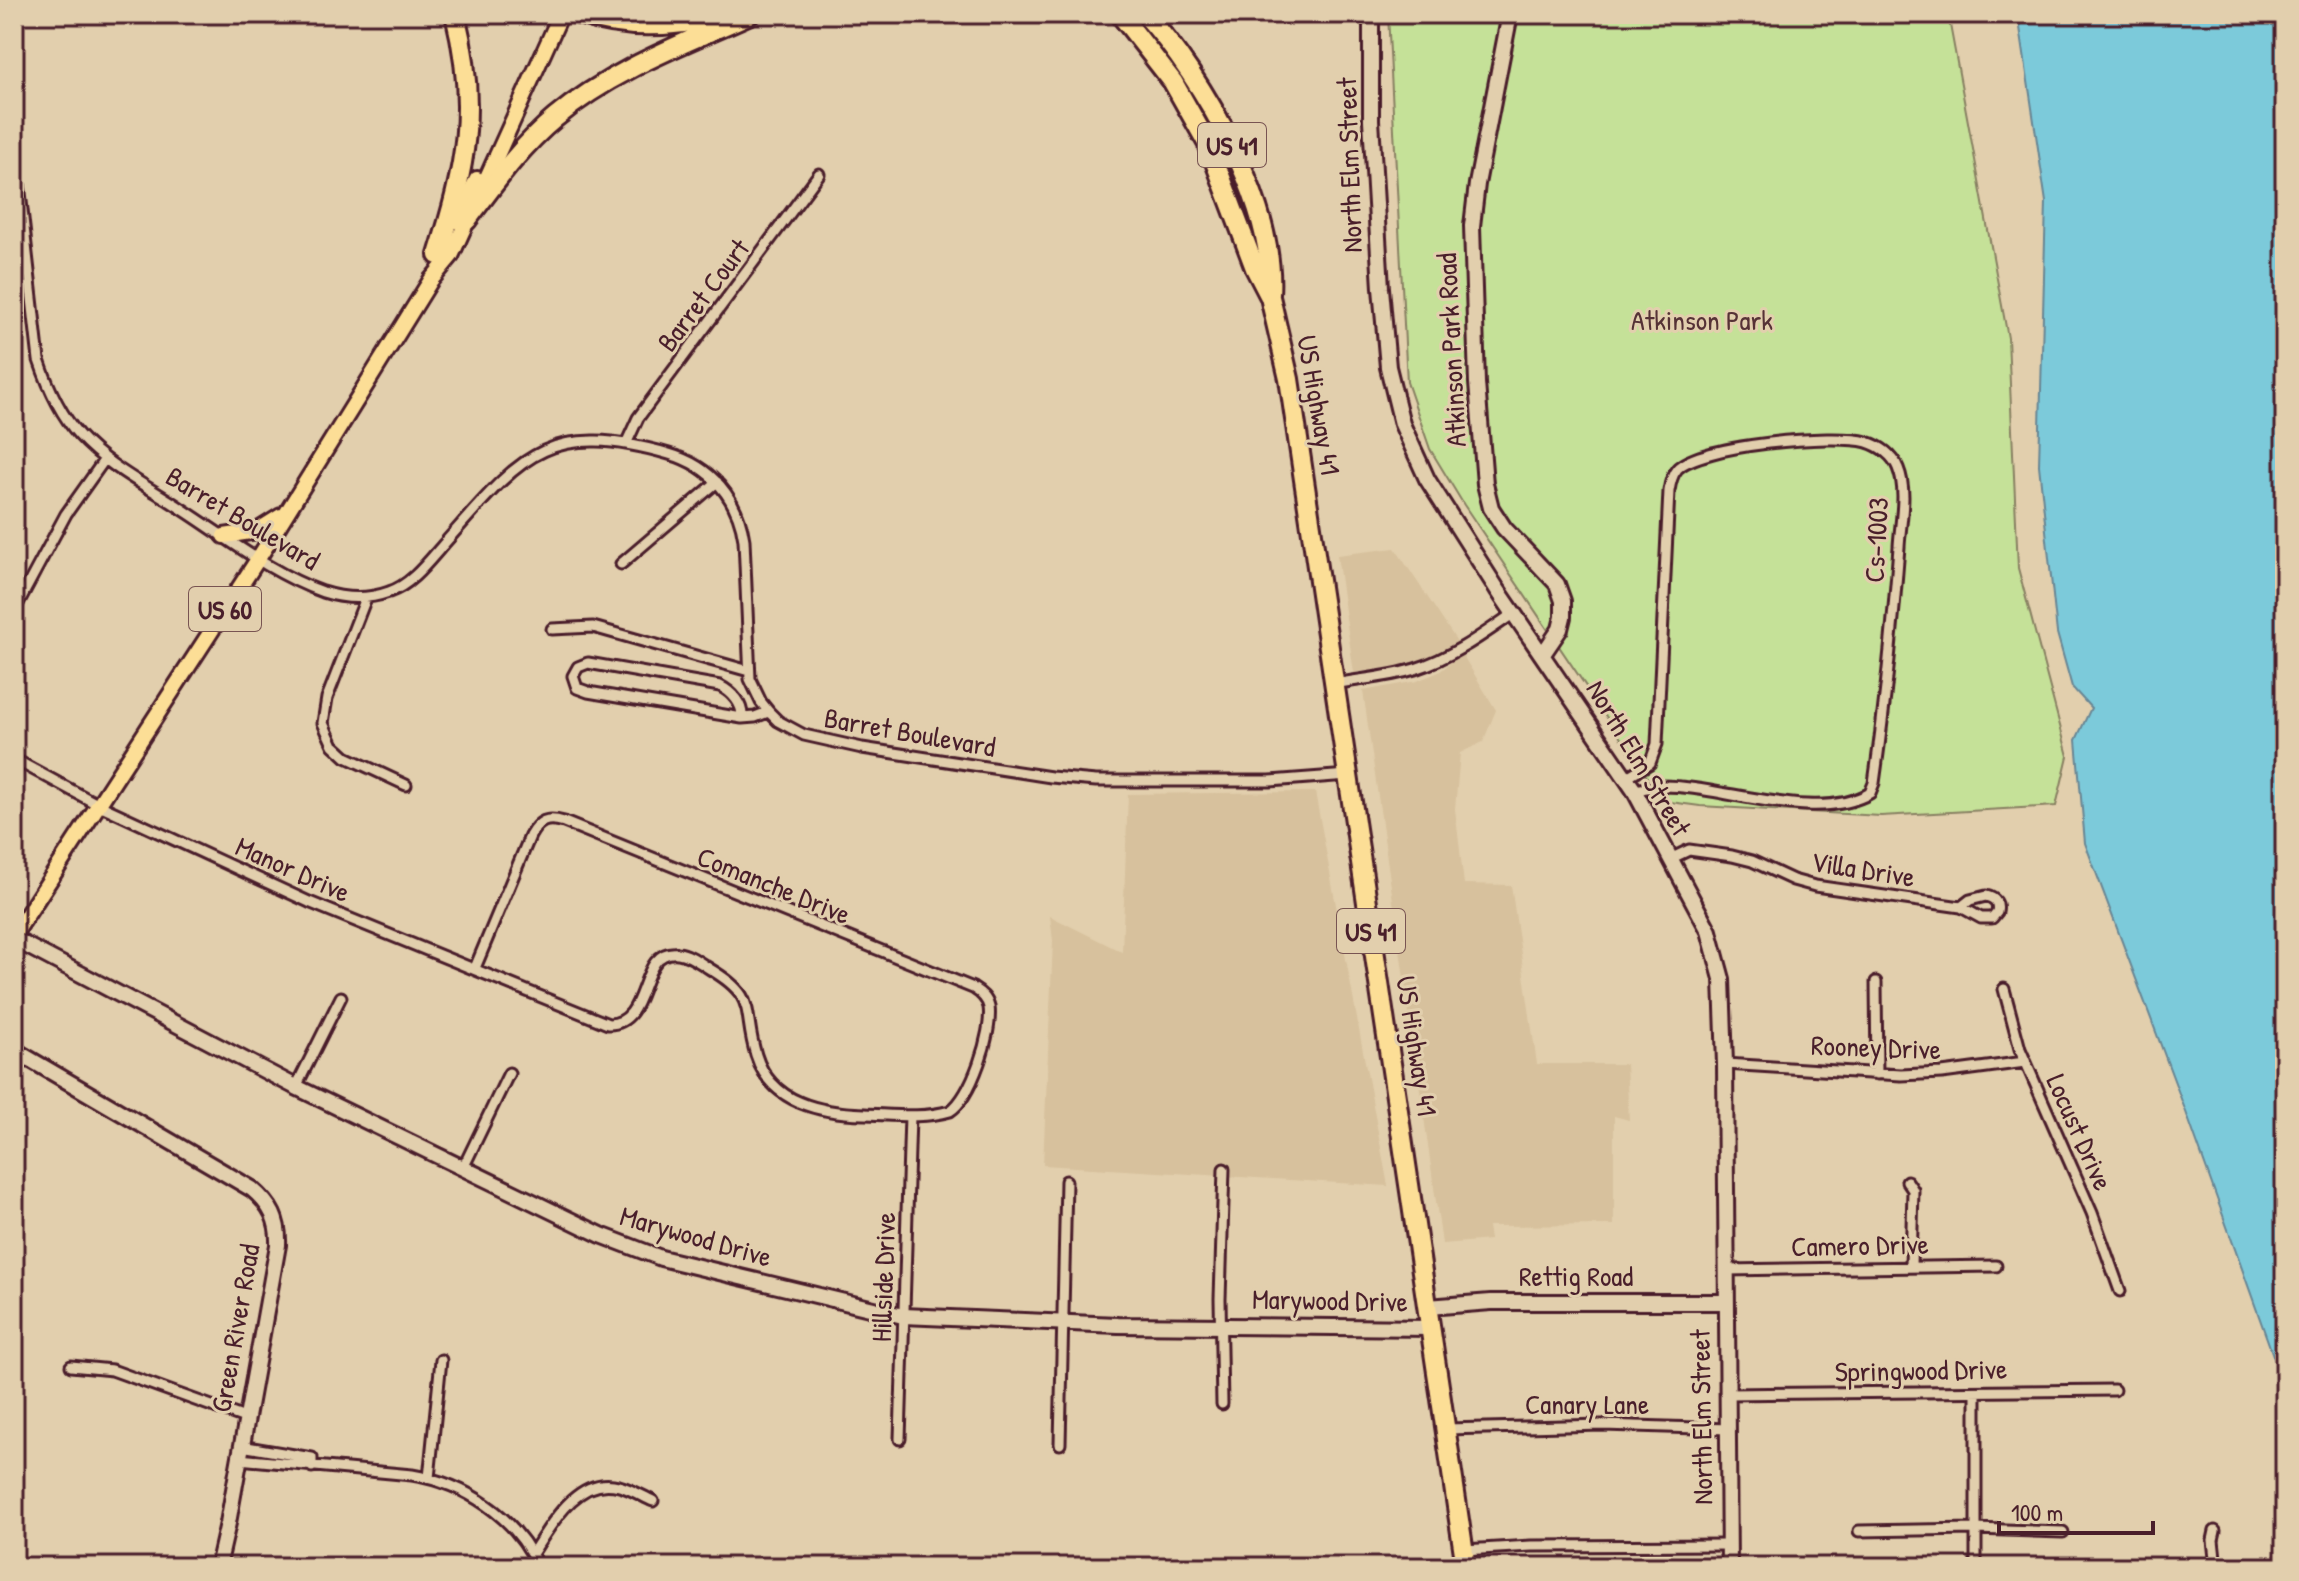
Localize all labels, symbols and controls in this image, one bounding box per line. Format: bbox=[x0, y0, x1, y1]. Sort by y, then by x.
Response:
street label: North Elm Street bbox=[1327, 76, 1371, 253]
road number: US 41 bbox=[1198, 123, 1266, 167]
street label: Barret Court bbox=[648, 230, 758, 359]
street label: Atkinson Park Road bbox=[1427, 252, 1475, 448]
park label: Atkinson Park bbox=[1631, 301, 1773, 339]
street label: US Highway 41 bbox=[1288, 332, 1350, 478]
street label: Barret Boulevard bbox=[159, 457, 327, 579]
street label: Cs-1003 bbox=[1855, 496, 1897, 584]
road number: US 60 bbox=[189, 587, 261, 631]
street label: North Elm Street bbox=[1578, 673, 1701, 843]
street label: Barret Boulevard bbox=[821, 698, 999, 766]
street label: Manor Drive bbox=[230, 827, 356, 911]
street label: Comanche Drive bbox=[692, 837, 856, 933]
street label: Villa Drive bbox=[1809, 842, 1917, 896]
road number: US 41 bbox=[1337, 909, 1405, 953]
street label: US Highway 41 bbox=[1387, 973, 1447, 1119]
street label: Rooney Drive bbox=[1810, 1026, 1942, 1068]
street label: Locust Drive bbox=[2038, 1068, 2122, 1196]
street label: Marywood Drive bbox=[616, 1196, 776, 1276]
street label: Hillside Drive bbox=[862, 1212, 904, 1342]
street label: Camero Drive bbox=[1791, 1225, 1929, 1265]
street label: Green River Road bbox=[202, 1241, 268, 1415]
street label: Rettig Road bbox=[1519, 1257, 1633, 1295]
street label: Marywood Drive bbox=[1252, 1280, 1408, 1320]
street label: North Elm Street bbox=[1680, 1329, 1722, 1505]
street label: Springwood Drive bbox=[1834, 1349, 2008, 1391]
street label: Canary Lane bbox=[1525, 1385, 1649, 1423]
scale bar bbox=[1999, 1485, 2153, 1535]
text: 100 m bbox=[2011, 1496, 2063, 1528]

